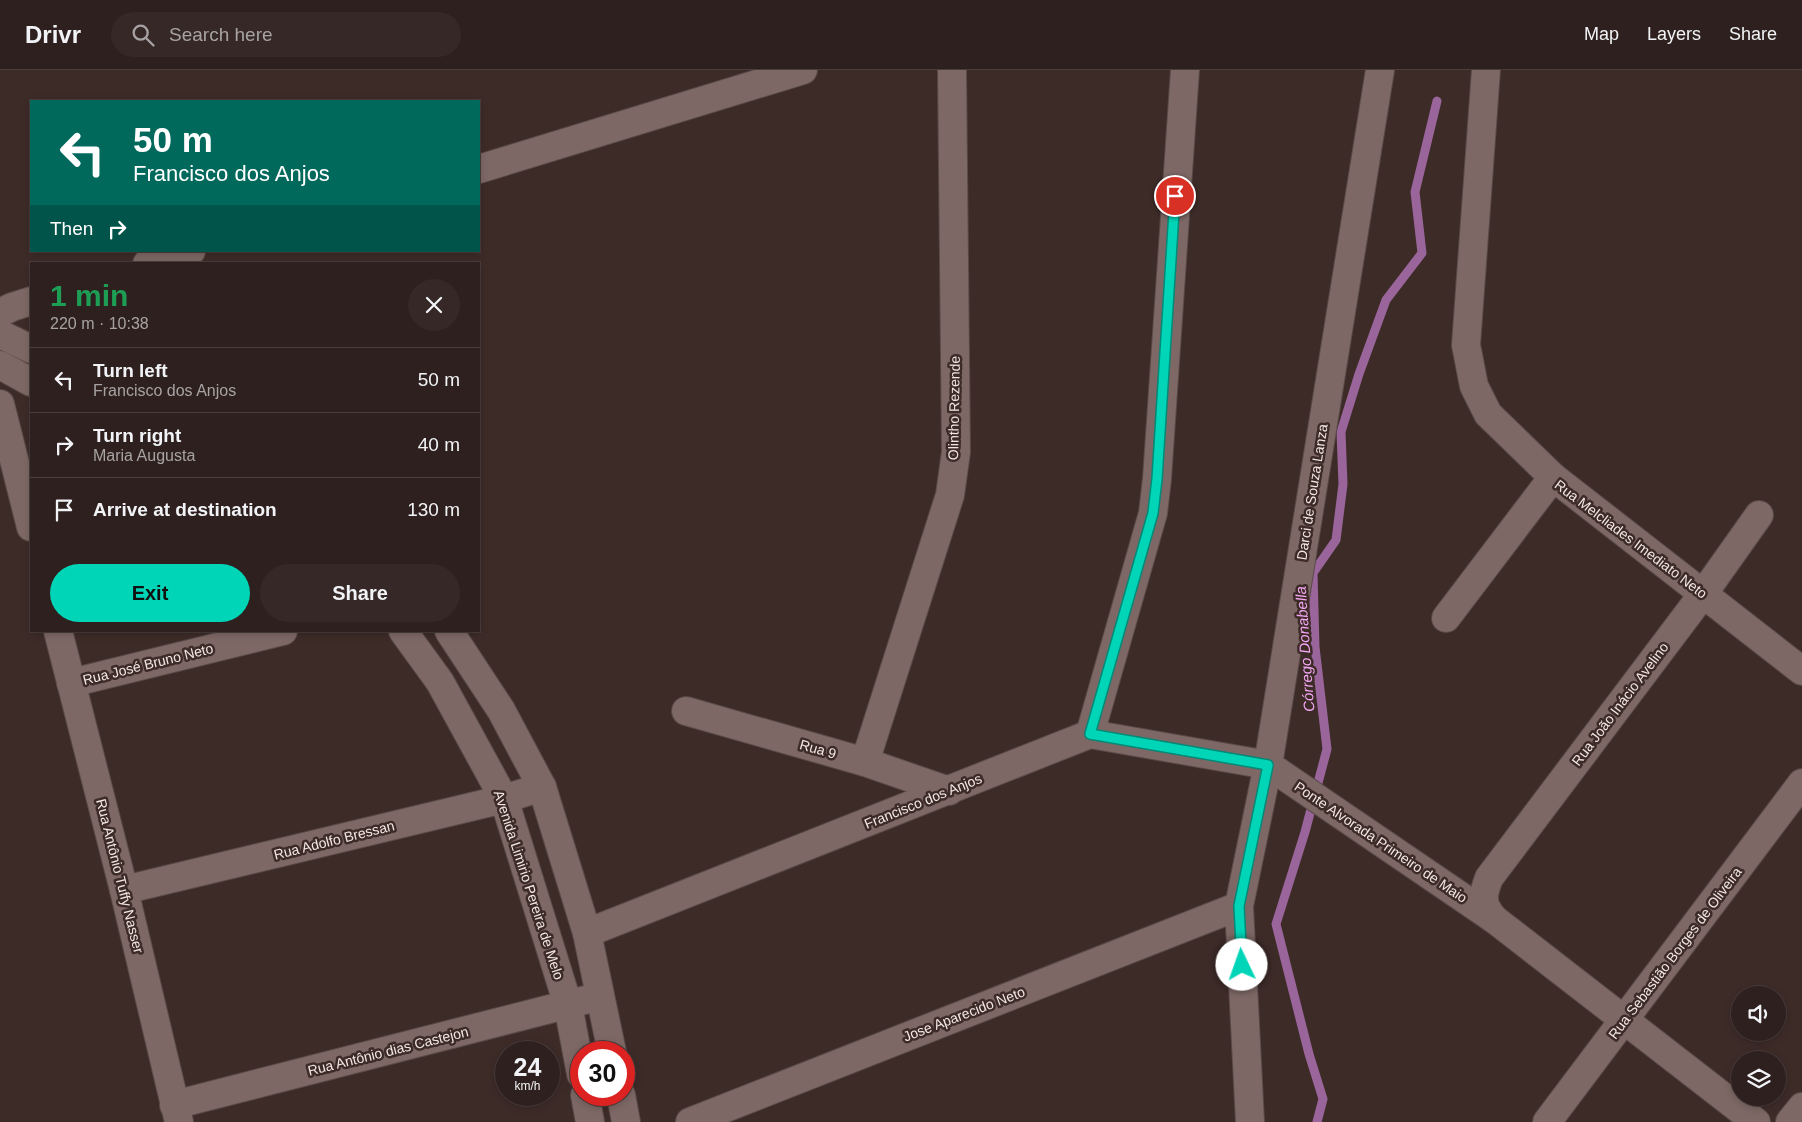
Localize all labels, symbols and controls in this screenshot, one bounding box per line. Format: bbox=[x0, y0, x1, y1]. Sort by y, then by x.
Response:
search box bbox=[111, 12, 461, 57]
text: Drivr bbox=[25, 21, 81, 48]
icon: search bbox=[129, 21, 157, 49]
text: Search here bbox=[169, 24, 273, 45]
text: Map bbox=[1584, 24, 1619, 44]
text: Layers bbox=[1647, 24, 1701, 44]
text: Share bbox=[1729, 24, 1777, 44]
icon: left bbox=[50, 120, 115, 185]
text: 50 m bbox=[133, 120, 213, 159]
text: Francisco dos Anjos bbox=[133, 161, 330, 186]
pin bbox=[1154, 175, 1196, 217]
icon: arrive bbox=[1161, 182, 1189, 210]
icon: right bbox=[103, 215, 131, 243]
text: Then bbox=[50, 218, 93, 239]
text: 1 min bbox=[50, 279, 128, 312]
button: close bbox=[408, 279, 460, 331]
text: 220 m · 10:38 bbox=[50, 315, 149, 332]
street label: Olintho Rezende bbox=[945, 356, 963, 460]
text: Turn left bbox=[93, 360, 168, 381]
icon: left bbox=[50, 366, 78, 394]
text: 50 m bbox=[418, 369, 460, 390]
text: Francisco dos Anjos bbox=[93, 382, 236, 399]
street label: Darci de Souza Lanza bbox=[1293, 423, 1331, 561]
text: Turn right bbox=[93, 425, 181, 446]
icon: right bbox=[50, 431, 78, 459]
text: 40 m bbox=[418, 434, 460, 455]
text: Maria Augusta bbox=[93, 447, 195, 464]
street label: Rua Melcliades Imediato Neto bbox=[1552, 476, 1711, 602]
icon: arrive bbox=[50, 496, 78, 524]
text: Arrive at destination bbox=[93, 499, 277, 520]
text: 130 m bbox=[407, 499, 460, 520]
button: Exit bbox=[50, 564, 250, 622]
button: Share bbox=[260, 564, 460, 622]
water label: Córrego Donabella bbox=[1292, 586, 1317, 712]
street label: Rua João Inácio Avelino bbox=[1568, 639, 1672, 769]
street label: Rua José Bruno Neto bbox=[81, 640, 215, 688]
street label: Rua 9 bbox=[798, 736, 838, 762]
street label: Francisco dos Anjos bbox=[862, 770, 984, 832]
street label: Ponte Alvorada Primeiro de Maio bbox=[1292, 778, 1470, 906]
street label: Avenida Limirio Pereira de Melo bbox=[491, 788, 567, 982]
street label: Rua Antônio Tuffy Nasser bbox=[93, 797, 147, 955]
street label: Rua Adolfo Bressan bbox=[272, 817, 396, 863]
street label: Rua Sebastião Borges de Oliveira bbox=[1605, 864, 1745, 1042]
position arrow bbox=[1215, 938, 1267, 990]
street label: Jose Aparecido Neto bbox=[901, 983, 1027, 1045]
map controls bbox=[1731, 986, 1786, 1106]
button: sound bbox=[1731, 986, 1786, 1041]
street label: Rua Antônio dias Castejon bbox=[306, 1023, 470, 1079]
speed limit sign: 30 bbox=[570, 1041, 635, 1106]
button: layers bbox=[1731, 1051, 1786, 1106]
text: 24 bbox=[514, 1053, 541, 1081]
text: km/h bbox=[514, 1079, 541, 1093]

